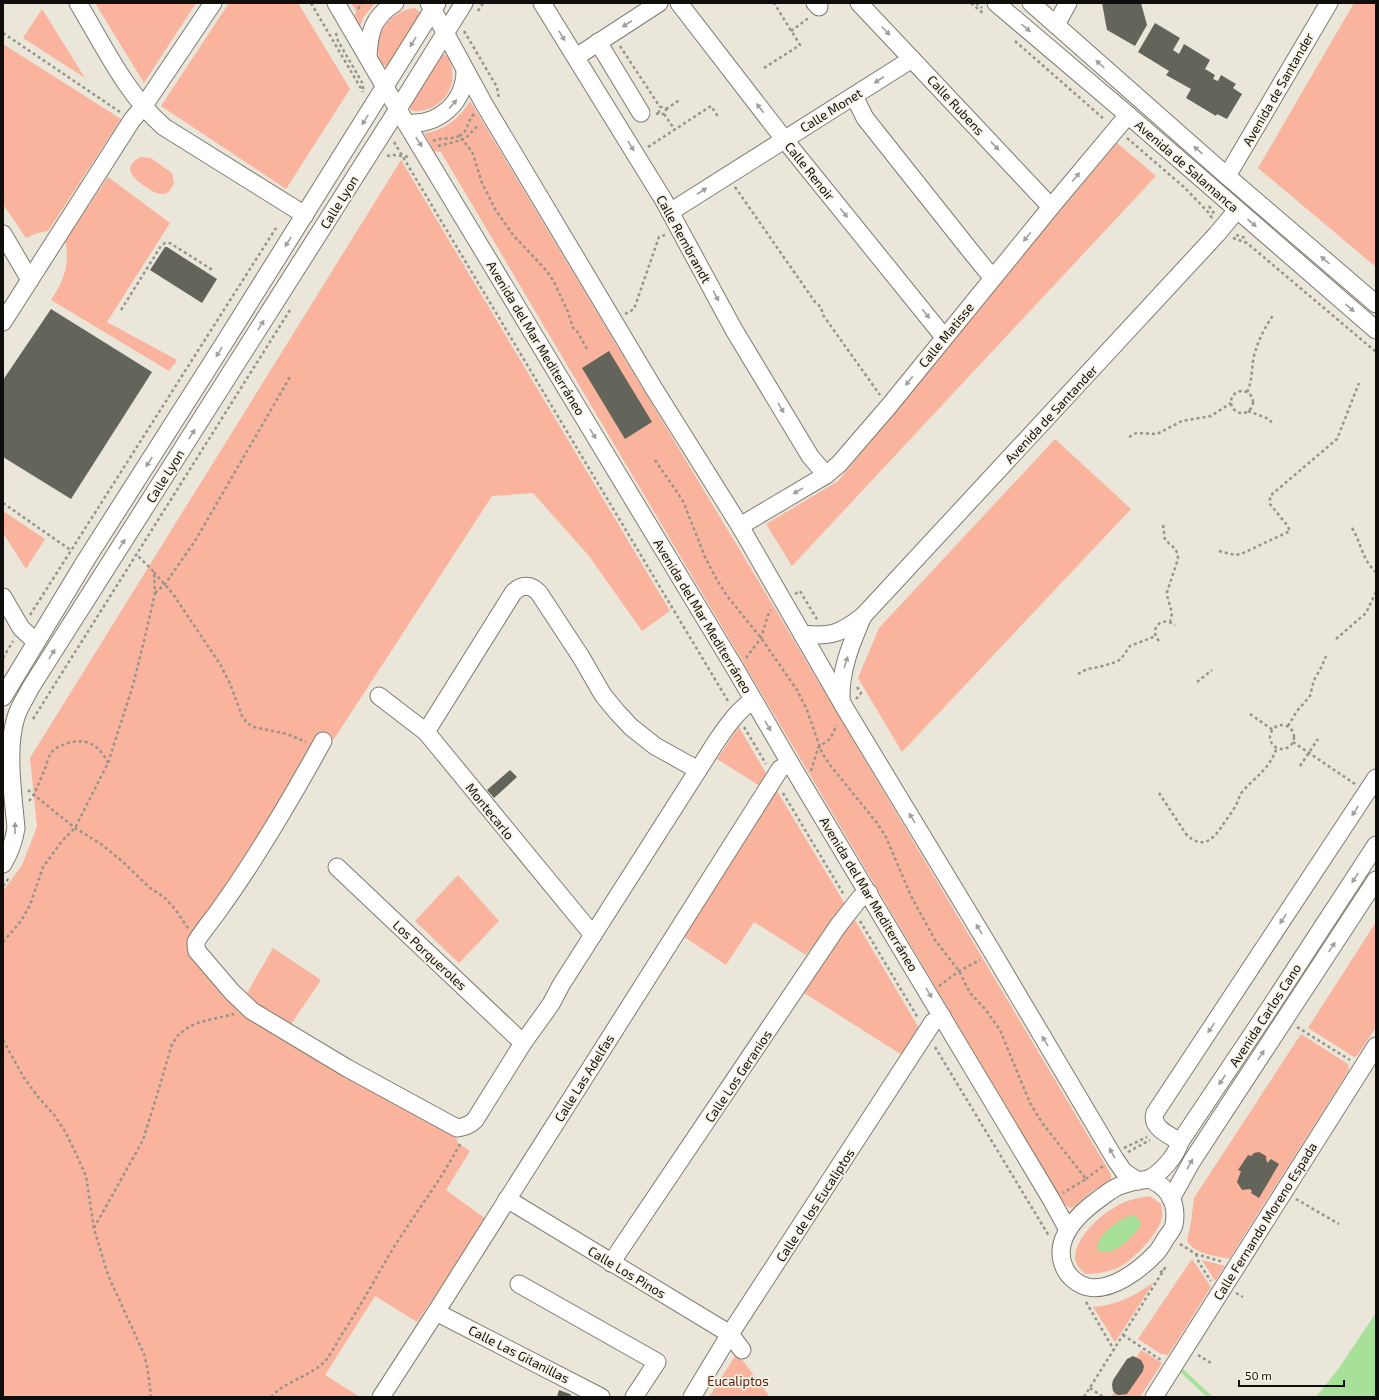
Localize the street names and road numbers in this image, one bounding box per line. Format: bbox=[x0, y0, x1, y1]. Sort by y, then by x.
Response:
street label: Avenida de Santander bbox=[1239, 29, 1317, 149]
street label: Calle Rubens bbox=[924, 72, 988, 138]
street label: Calle Monet bbox=[797, 85, 865, 135]
street label: Avenida de Salamanca bbox=[1132, 117, 1242, 215]
street label: Calle Renoir bbox=[782, 139, 838, 203]
street label: Calle Lyon bbox=[316, 172, 362, 232]
street label: Calle Rembrandt bbox=[653, 192, 715, 286]
street label: Avenida del Mar Mediterráneo bbox=[483, 258, 589, 418]
street label: Calle Matisse bbox=[915, 299, 977, 371]
street label: Avenida de Santander bbox=[1001, 362, 1101, 466]
street label: Calle Lyon bbox=[142, 446, 188, 506]
street label: Avenida del Mar Mediterráneo bbox=[650, 536, 756, 696]
street label: Montecarlo bbox=[462, 779, 518, 843]
street label: Avenida del Mar Mediterráneo bbox=[816, 814, 922, 974]
street label: Los Porqueroles bbox=[390, 917, 470, 993]
street label: Avenida Carlos Cano bbox=[1226, 960, 1304, 1070]
street label: Calle Los Geranios bbox=[701, 1027, 775, 1125]
street label: Calle Las Adelfas bbox=[551, 1031, 617, 1125]
street label: Calle Fernando Moreno Espada bbox=[1210, 1139, 1320, 1303]
street label: Calle de los Eucaliptos bbox=[772, 1145, 858, 1265]
street label: Calle Los Pinos bbox=[585, 1242, 669, 1302]
street label: Calle Las Gitanillas bbox=[466, 1322, 572, 1386]

